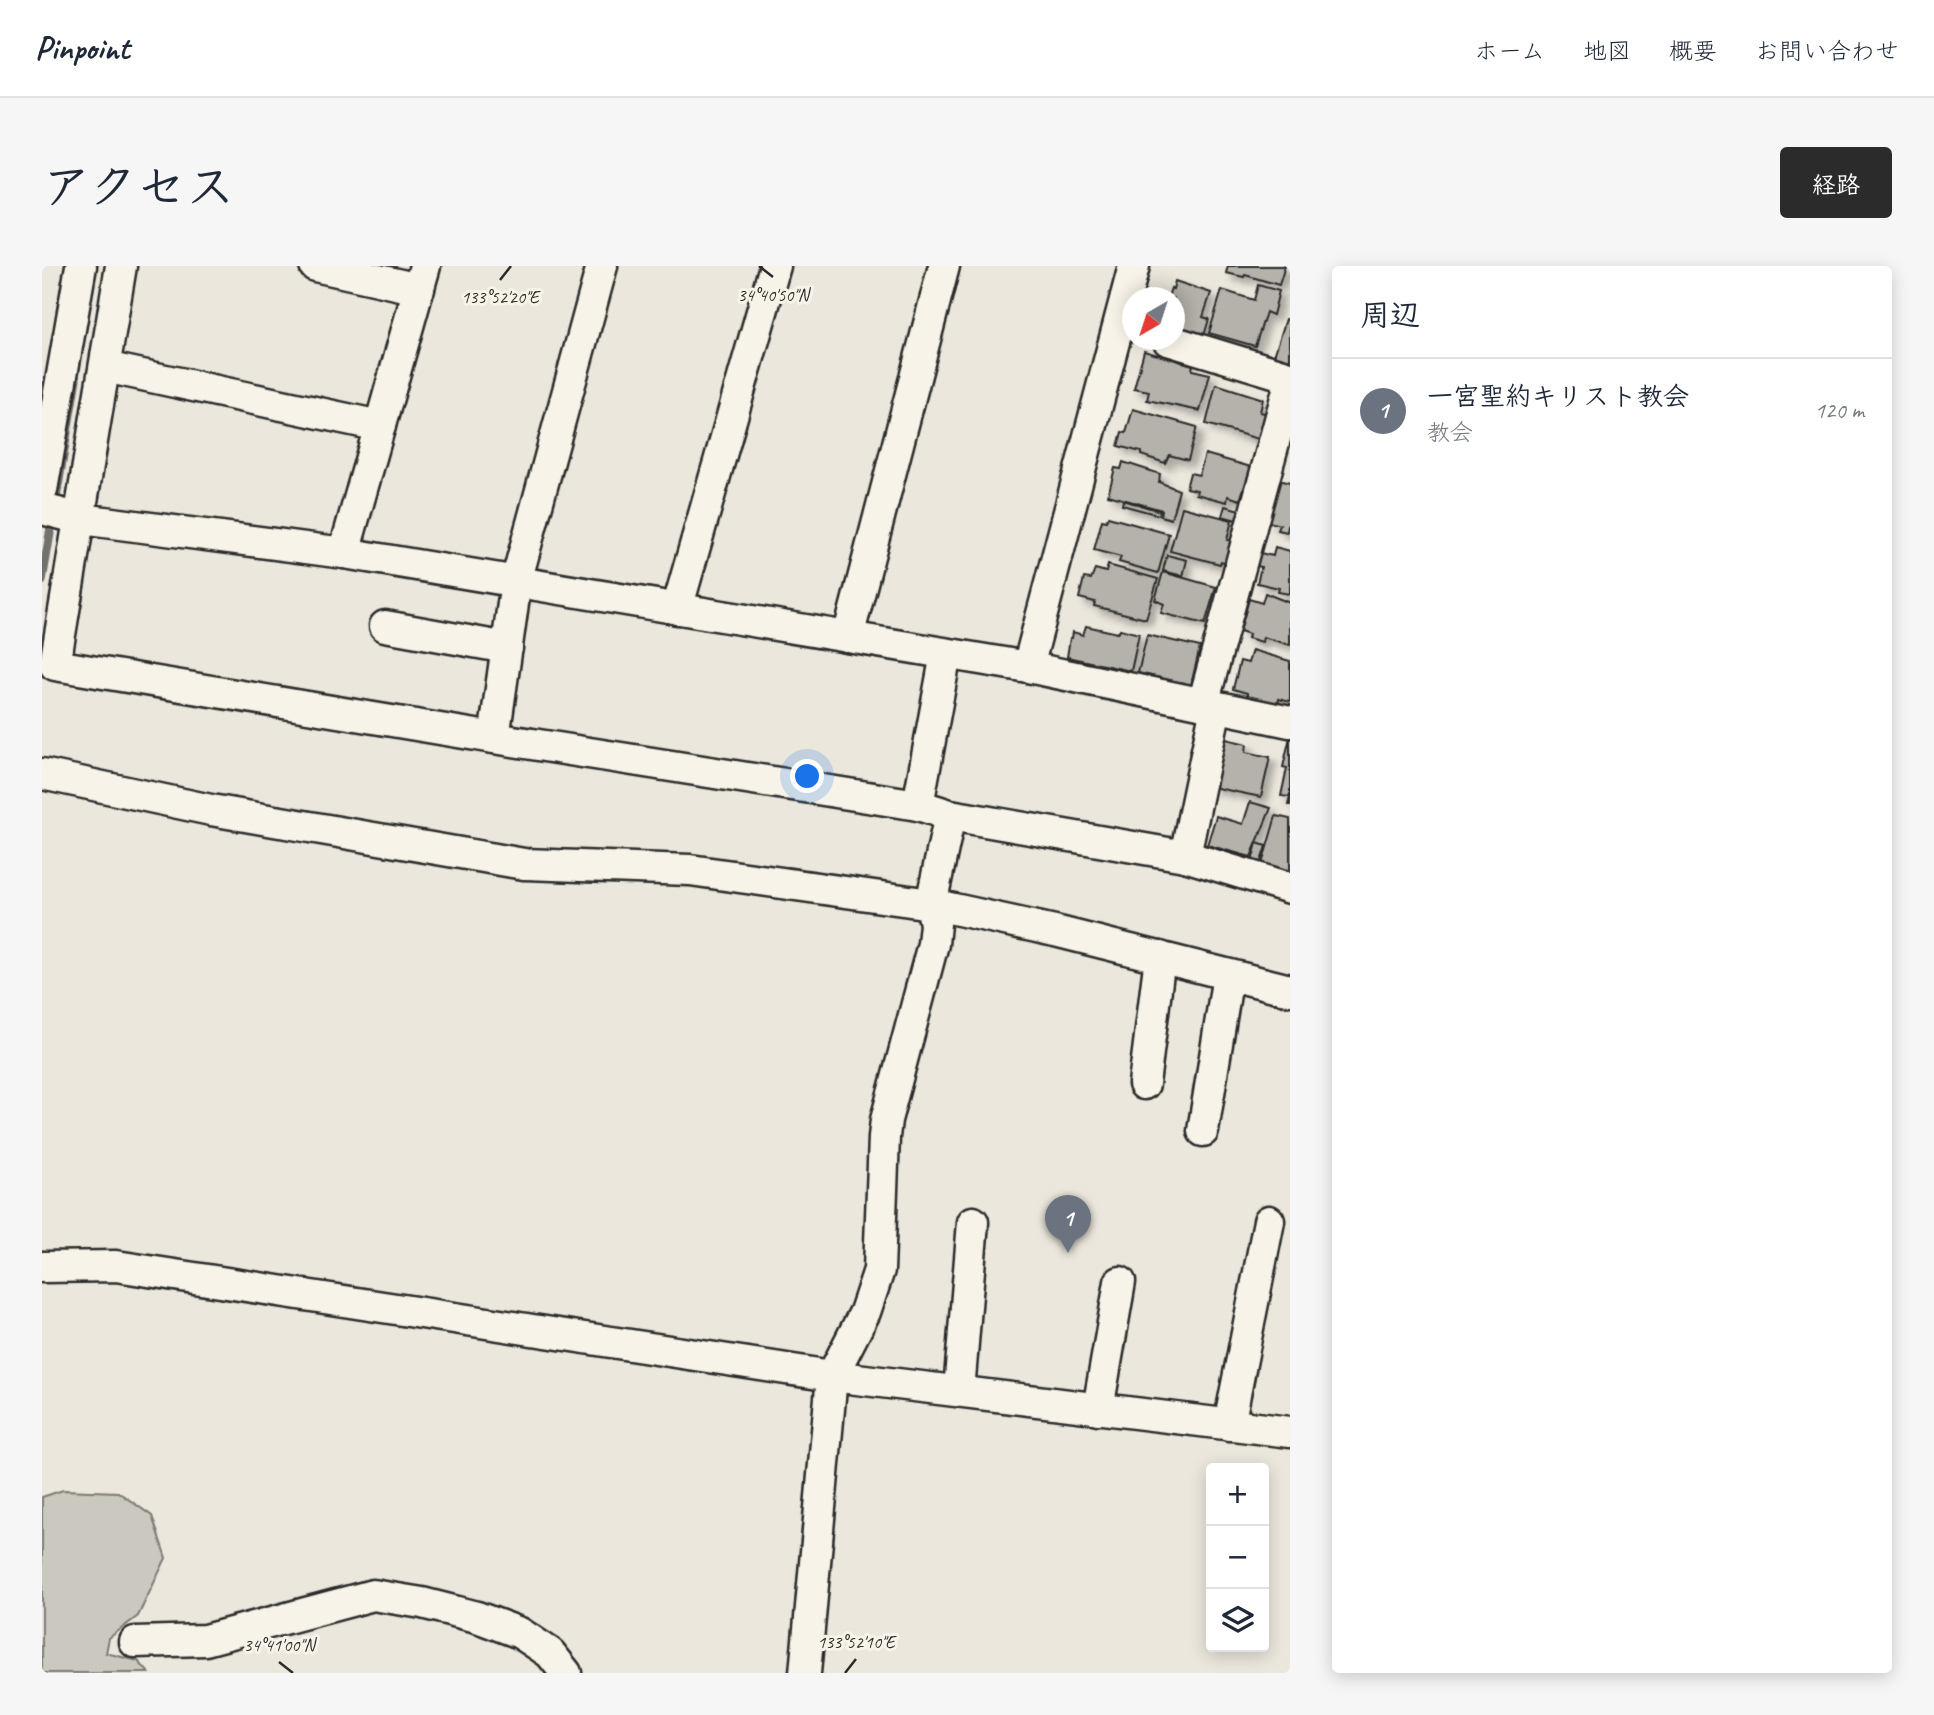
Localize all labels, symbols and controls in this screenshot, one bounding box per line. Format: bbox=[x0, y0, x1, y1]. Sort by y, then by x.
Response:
text: Pinpoint bbox=[35, 27, 129, 69]
text: ホーム bbox=[1474, 36, 1545, 66]
text: 地図 bbox=[1583, 36, 1631, 66]
text: 概要 bbox=[1669, 36, 1717, 66]
text: お問い合わせ bbox=[1755, 36, 1899, 66]
button: 経路 bbox=[1780, 147, 1892, 218]
text: アクセス bbox=[42, 156, 235, 218]
text: 34°40'50"N bbox=[738, 284, 812, 306]
text: 133°52'20"E bbox=[461, 286, 541, 308]
north arrow bbox=[1122, 287, 1185, 350]
text: 周辺 bbox=[1360, 296, 1420, 334]
text: 一宮聖約キリスト教会 bbox=[1427, 380, 1689, 413]
text: 1 bbox=[1378, 396, 1388, 425]
text: 120 m bbox=[1815, 396, 1864, 425]
text: 教会 bbox=[1427, 418, 1473, 447]
your location bbox=[790, 759, 824, 793]
pin: 1 bbox=[1045, 1195, 1091, 1253]
map controls bbox=[1206, 1463, 1269, 1652]
button: + bbox=[1206, 1463, 1269, 1526]
button: − bbox=[1206, 1526, 1269, 1589]
button: layers bbox=[1206, 1589, 1269, 1652]
text: 133°52'10"E bbox=[817, 1631, 897, 1653]
text: 34°41'00"N bbox=[244, 1634, 318, 1656]

